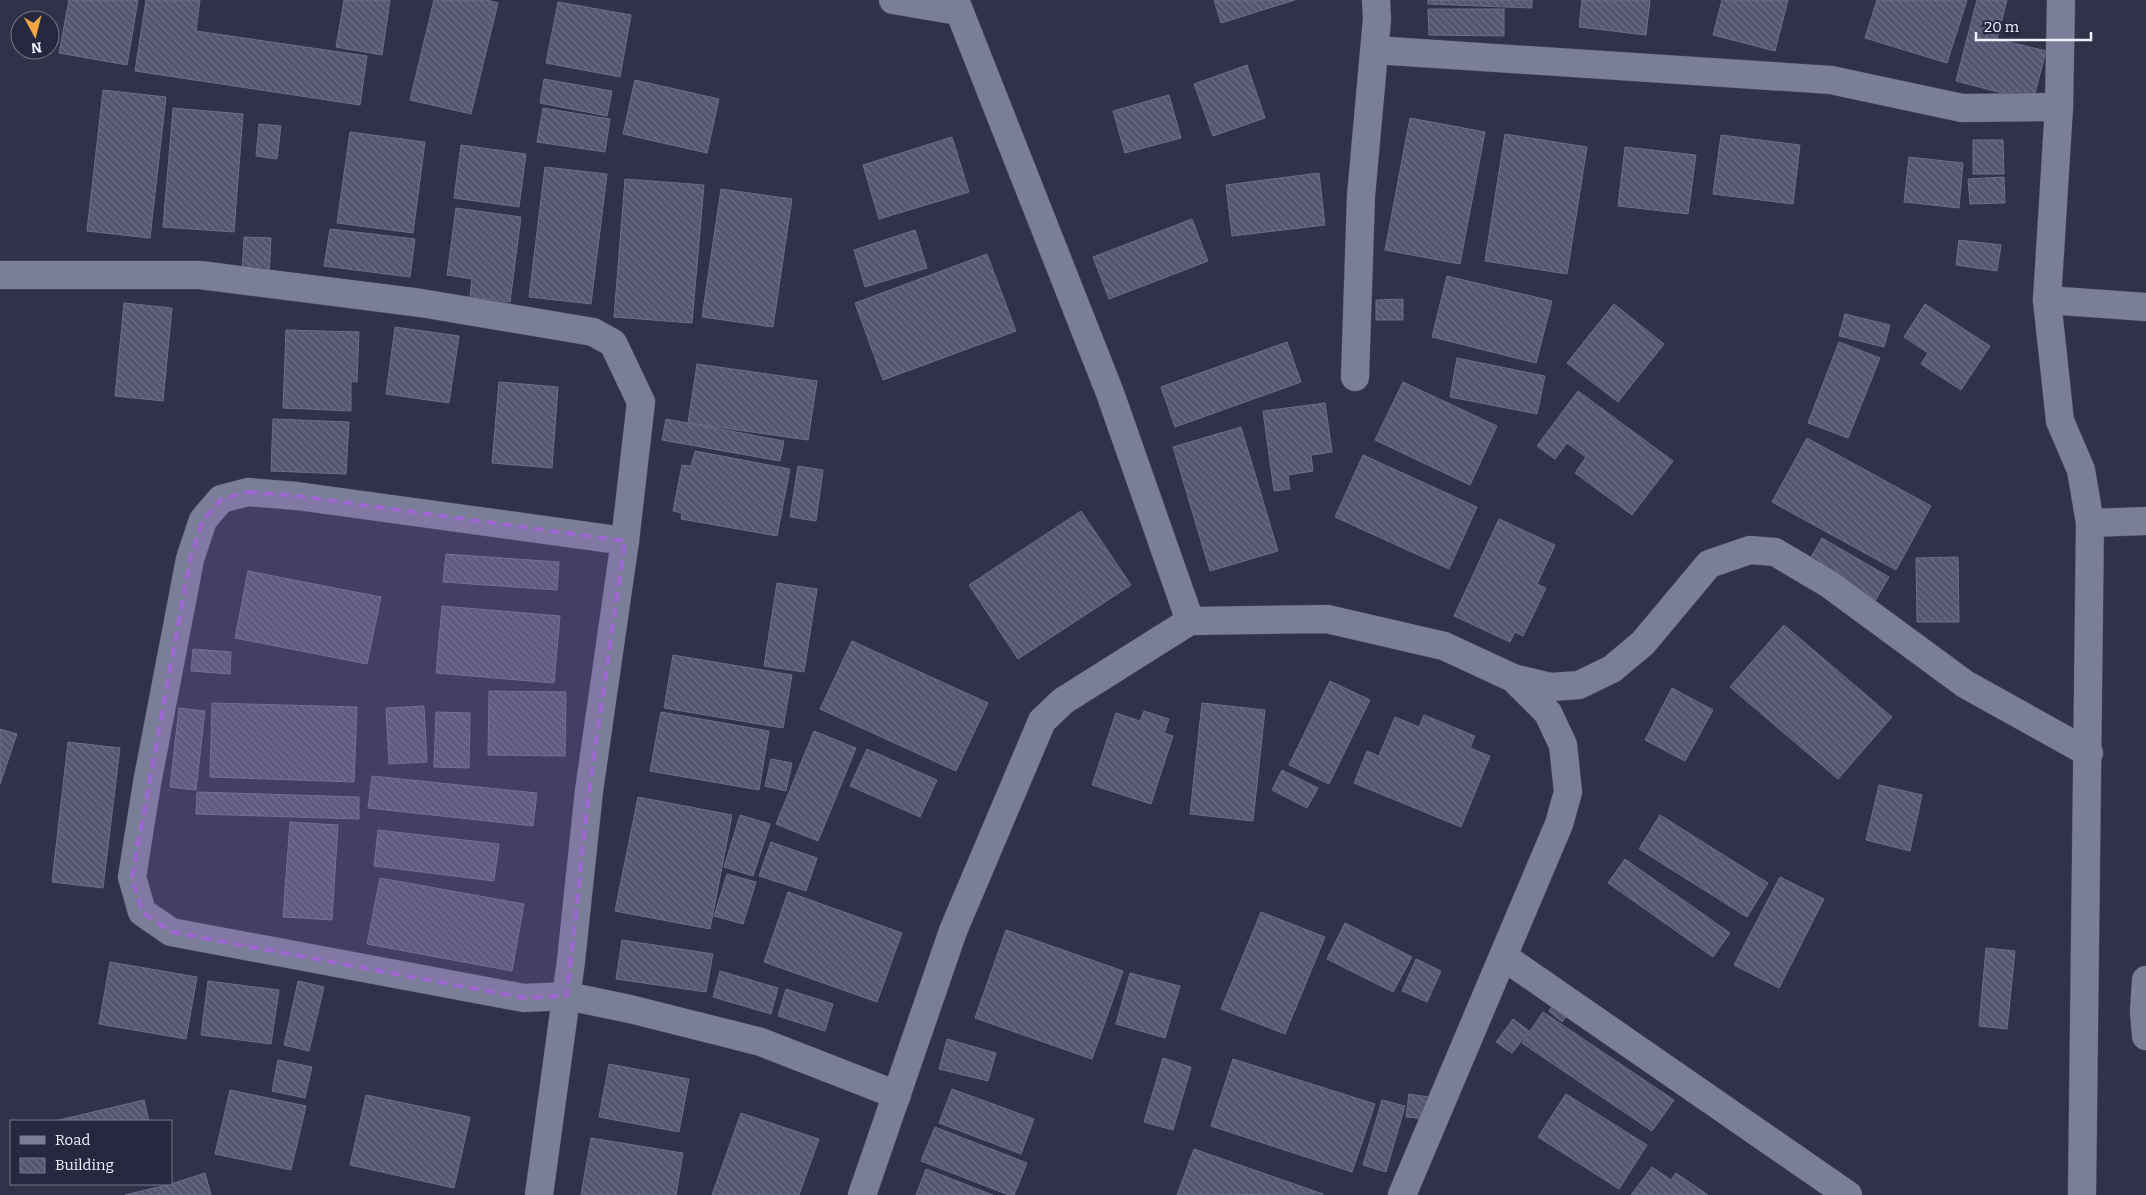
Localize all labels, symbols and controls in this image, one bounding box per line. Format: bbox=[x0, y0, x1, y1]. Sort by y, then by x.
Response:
north arrow bbox=[10, 10, 60, 60]
scale bar bbox=[1976, 10, 2091, 42]
text: 20 m bbox=[1984, 18, 2020, 36]
text: N bbox=[30, 38, 43, 57]
legend bbox=[10, 1120, 172, 1185]
text: Road bbox=[55, 1131, 90, 1149]
text: Building bbox=[55, 1156, 114, 1174]

